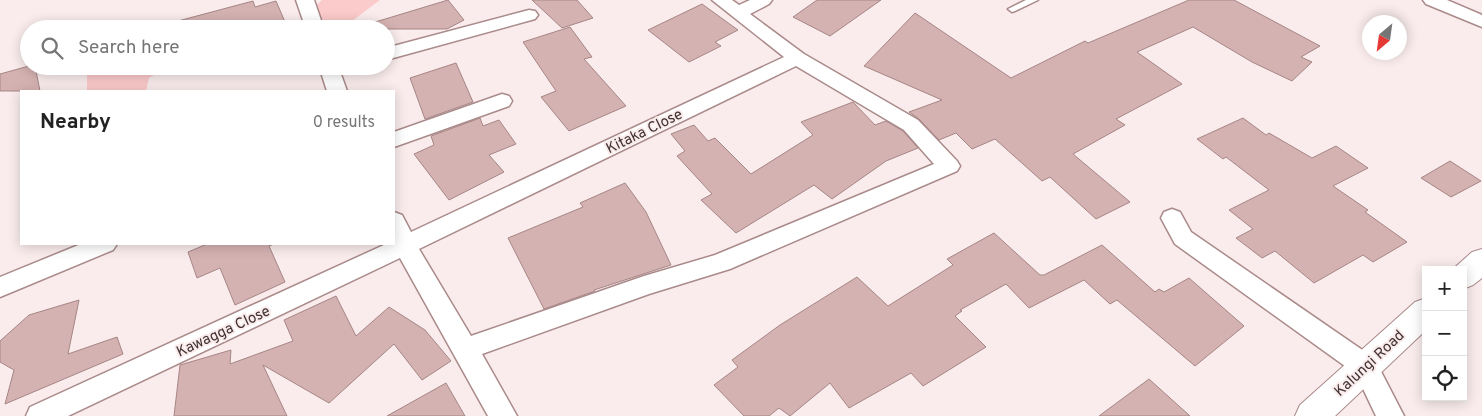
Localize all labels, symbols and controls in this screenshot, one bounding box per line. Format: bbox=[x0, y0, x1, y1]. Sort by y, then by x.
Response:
north arrow bbox=[1362, 15, 1407, 60]
search box bbox=[20, 20, 395, 75]
icon: search bbox=[38, 34, 66, 62]
text: Search here bbox=[78, 36, 180, 60]
street label: Kitaka Close bbox=[603, 106, 686, 159]
text: Nearby bbox=[40, 109, 111, 136]
text: 0 results bbox=[313, 113, 375, 133]
map controls bbox=[1422, 266, 1467, 401]
button: + bbox=[1422, 266, 1467, 311]
street label: Kawagga Close bbox=[174, 302, 274, 362]
button: − bbox=[1422, 311, 1467, 356]
street label: Kalungi Road bbox=[1331, 327, 1409, 401]
button: locate bbox=[1422, 356, 1467, 401]

